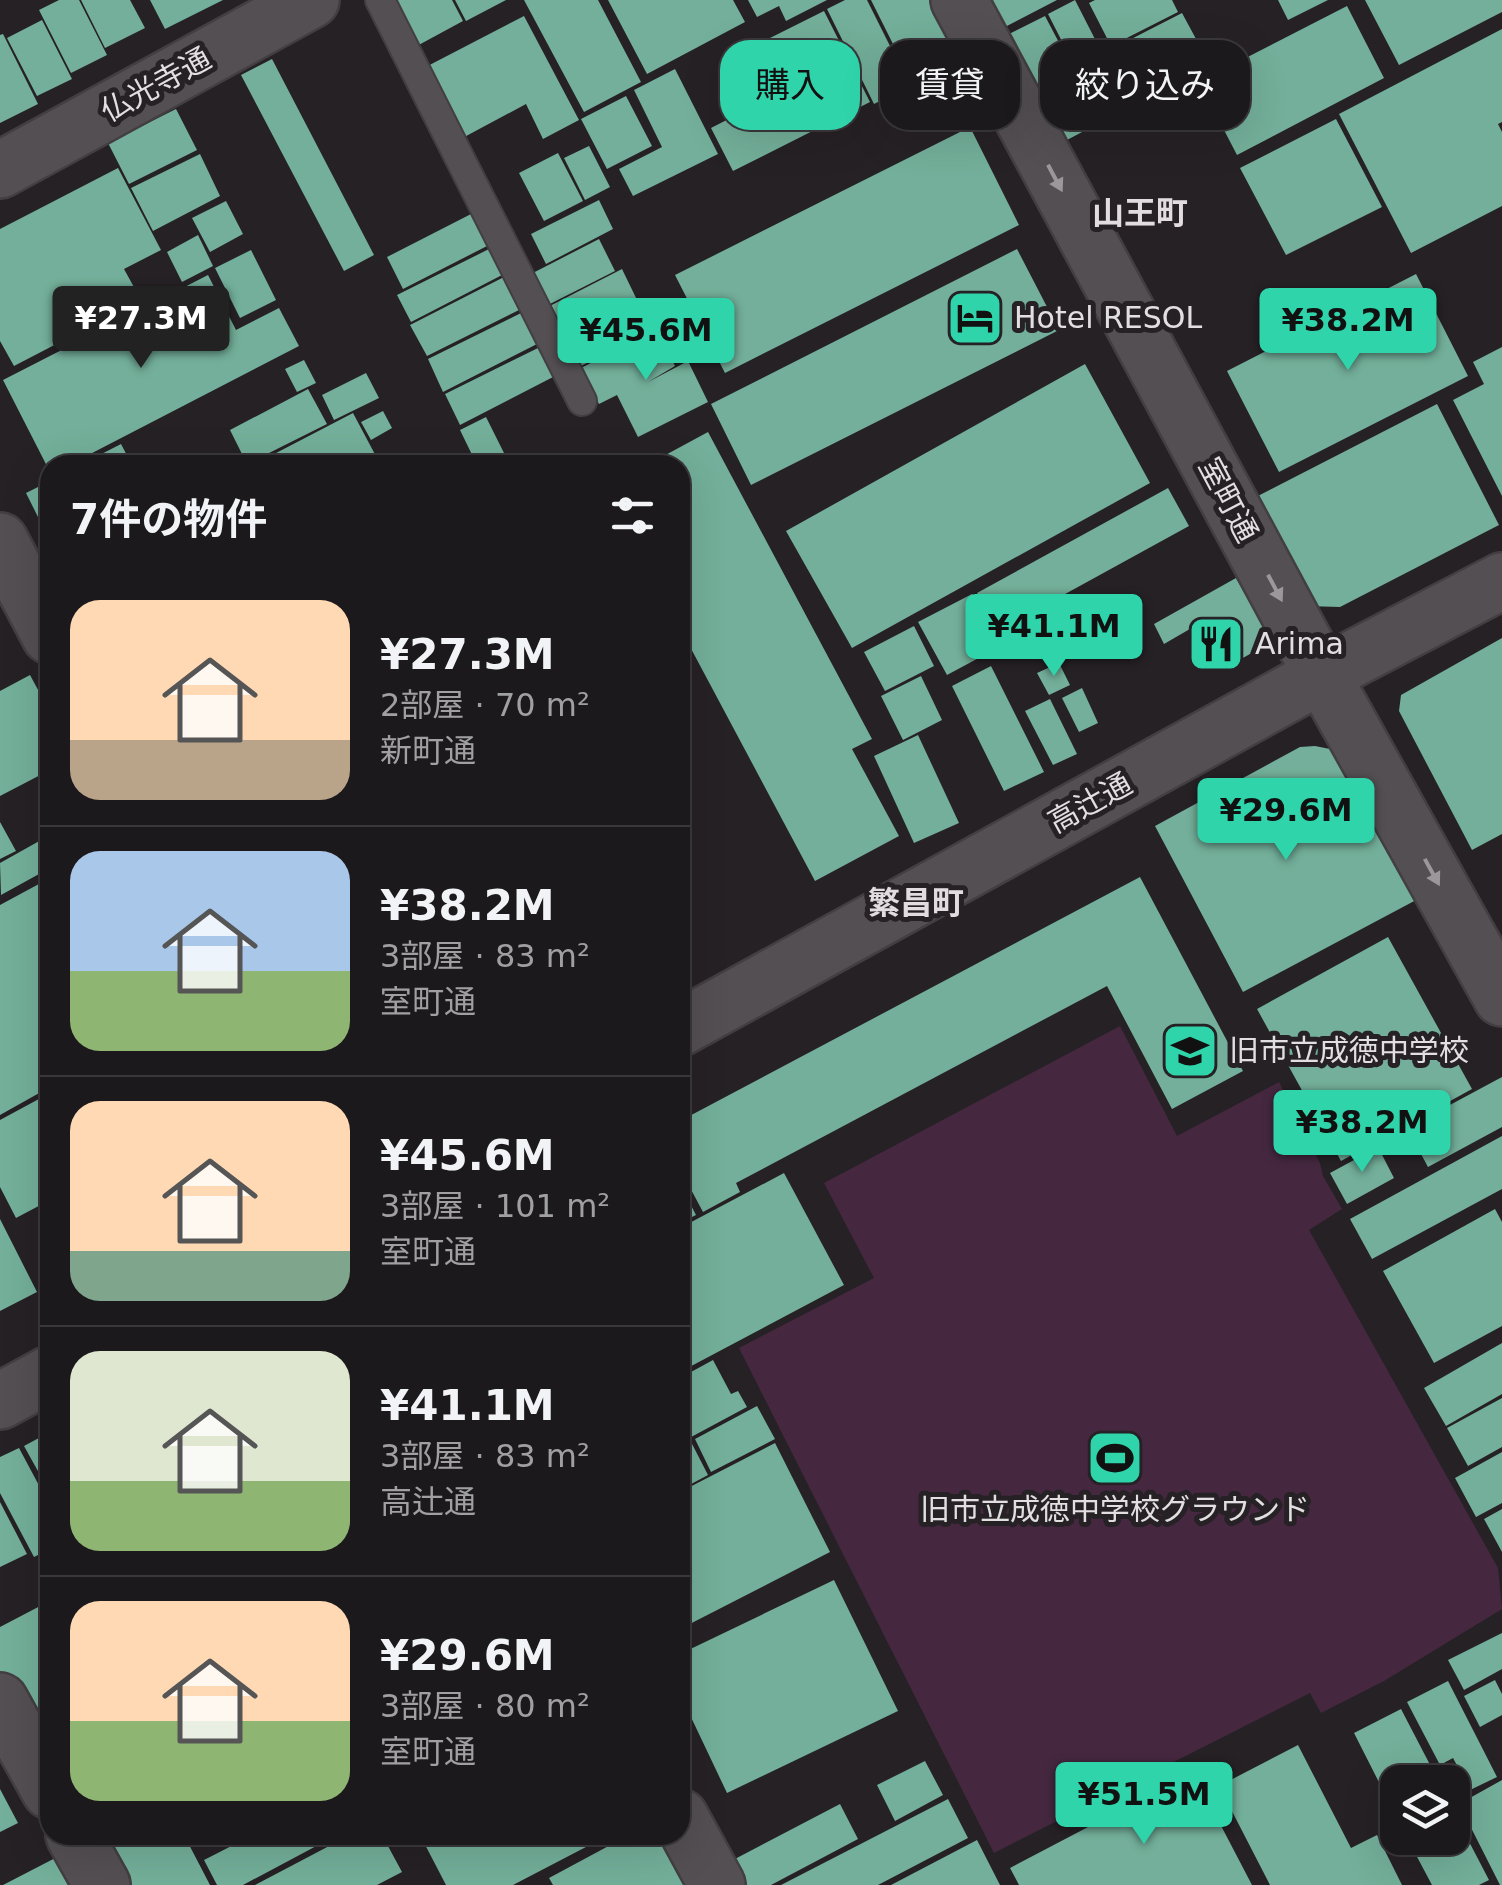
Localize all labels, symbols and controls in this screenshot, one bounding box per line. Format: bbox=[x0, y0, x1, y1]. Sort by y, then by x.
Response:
street label: 仏光寺通 bbox=[95, 40, 217, 129]
chip: 購入 bbox=[720, 40, 860, 130]
chip: 賃貸 bbox=[880, 40, 1020, 130]
chip: 絞り込み bbox=[1040, 40, 1250, 130]
one-way arrow bbox=[1046, 164, 1063, 193]
district label: 山王町 bbox=[1092, 194, 1188, 232]
pin: ¥27.3M bbox=[60, 286, 222, 371]
hotel icon: Hotel RESOL bbox=[945, 288, 1005, 348]
pin: ¥38.2M bbox=[1267, 288, 1429, 373]
pin: ¥45.6M bbox=[565, 298, 727, 383]
text: ¥27.3M bbox=[74, 299, 208, 337]
place label: Hotel RESOL bbox=[1014, 300, 1202, 335]
text: ¥38.2M bbox=[1281, 301, 1415, 339]
text: ¥45.6M bbox=[579, 311, 713, 349]
street label: 室町通 bbox=[1192, 452, 1265, 548]
icon: filters bbox=[605, 488, 660, 543]
text: 7件の物件 bbox=[70, 495, 267, 544]
one-way arrow bbox=[1266, 574, 1283, 602]
pin: ¥41.1M bbox=[973, 594, 1135, 679]
text: ¥41.1M bbox=[987, 607, 1121, 645]
restaurant icon: Arima bbox=[1186, 614, 1246, 674]
place label: Arima bbox=[1255, 626, 1344, 661]
text: ¥27.3M bbox=[380, 630, 555, 679]
icon: home bbox=[150, 640, 270, 760]
text: 2部屋 · 70 m² bbox=[380, 686, 590, 724]
text: 新町通 bbox=[380, 732, 476, 770]
street label: 高辻通 bbox=[1042, 765, 1138, 840]
pin: ¥29.6M bbox=[1205, 778, 1367, 863]
text: ¥29.6M bbox=[1219, 791, 1353, 829]
one-way arrow bbox=[1424, 858, 1441, 887]
text: ¥38.2M bbox=[380, 881, 555, 930]
district label: 繁昌町 bbox=[868, 884, 964, 922]
icon: home bbox=[150, 891, 270, 1011]
text: 3部屋 · 83 m² bbox=[380, 937, 590, 975]
text: 室町通 bbox=[380, 983, 476, 1021]
school or university icon: 旧市立成徳中学校 bbox=[1160, 1021, 1220, 1081]
place label: 旧市立成徳中学校 bbox=[1229, 1033, 1469, 1068]
pin: ¥38.2M bbox=[1281, 1090, 1443, 1175]
text: ¥38.2M bbox=[1295, 1103, 1429, 1141]
text: ¥45.6M bbox=[380, 1131, 555, 1180]
icon: home bbox=[150, 1141, 270, 1261]
text: 3部屋 · 101 m² bbox=[380, 1187, 610, 1225]
text: 室町通 bbox=[380, 1233, 476, 1271]
text: ¥41.1M bbox=[380, 1381, 555, 1430]
icon: home bbox=[150, 1391, 270, 1511]
sports icon: 旧市立成徳中学校グラウンド bbox=[1085, 1428, 1145, 1488]
text: 3部屋 · 83 m² bbox=[380, 1437, 590, 1475]
text: 高辻通 bbox=[380, 1483, 476, 1521]
place label: 旧市立成徳中学校グラウンド bbox=[920, 1492, 1310, 1527]
text: ¥29.6M bbox=[380, 1631, 555, 1680]
icon: home bbox=[150, 1641, 270, 1761]
text: 3部屋 · 80 m² bbox=[380, 1687, 590, 1725]
text: 室町通 bbox=[380, 1733, 476, 1771]
pin: ¥51.5M bbox=[1063, 1762, 1225, 1847]
map controls bbox=[1380, 1765, 1470, 1855]
button: layers bbox=[1380, 1765, 1470, 1855]
text: ¥51.5M bbox=[1077, 1775, 1211, 1813]

